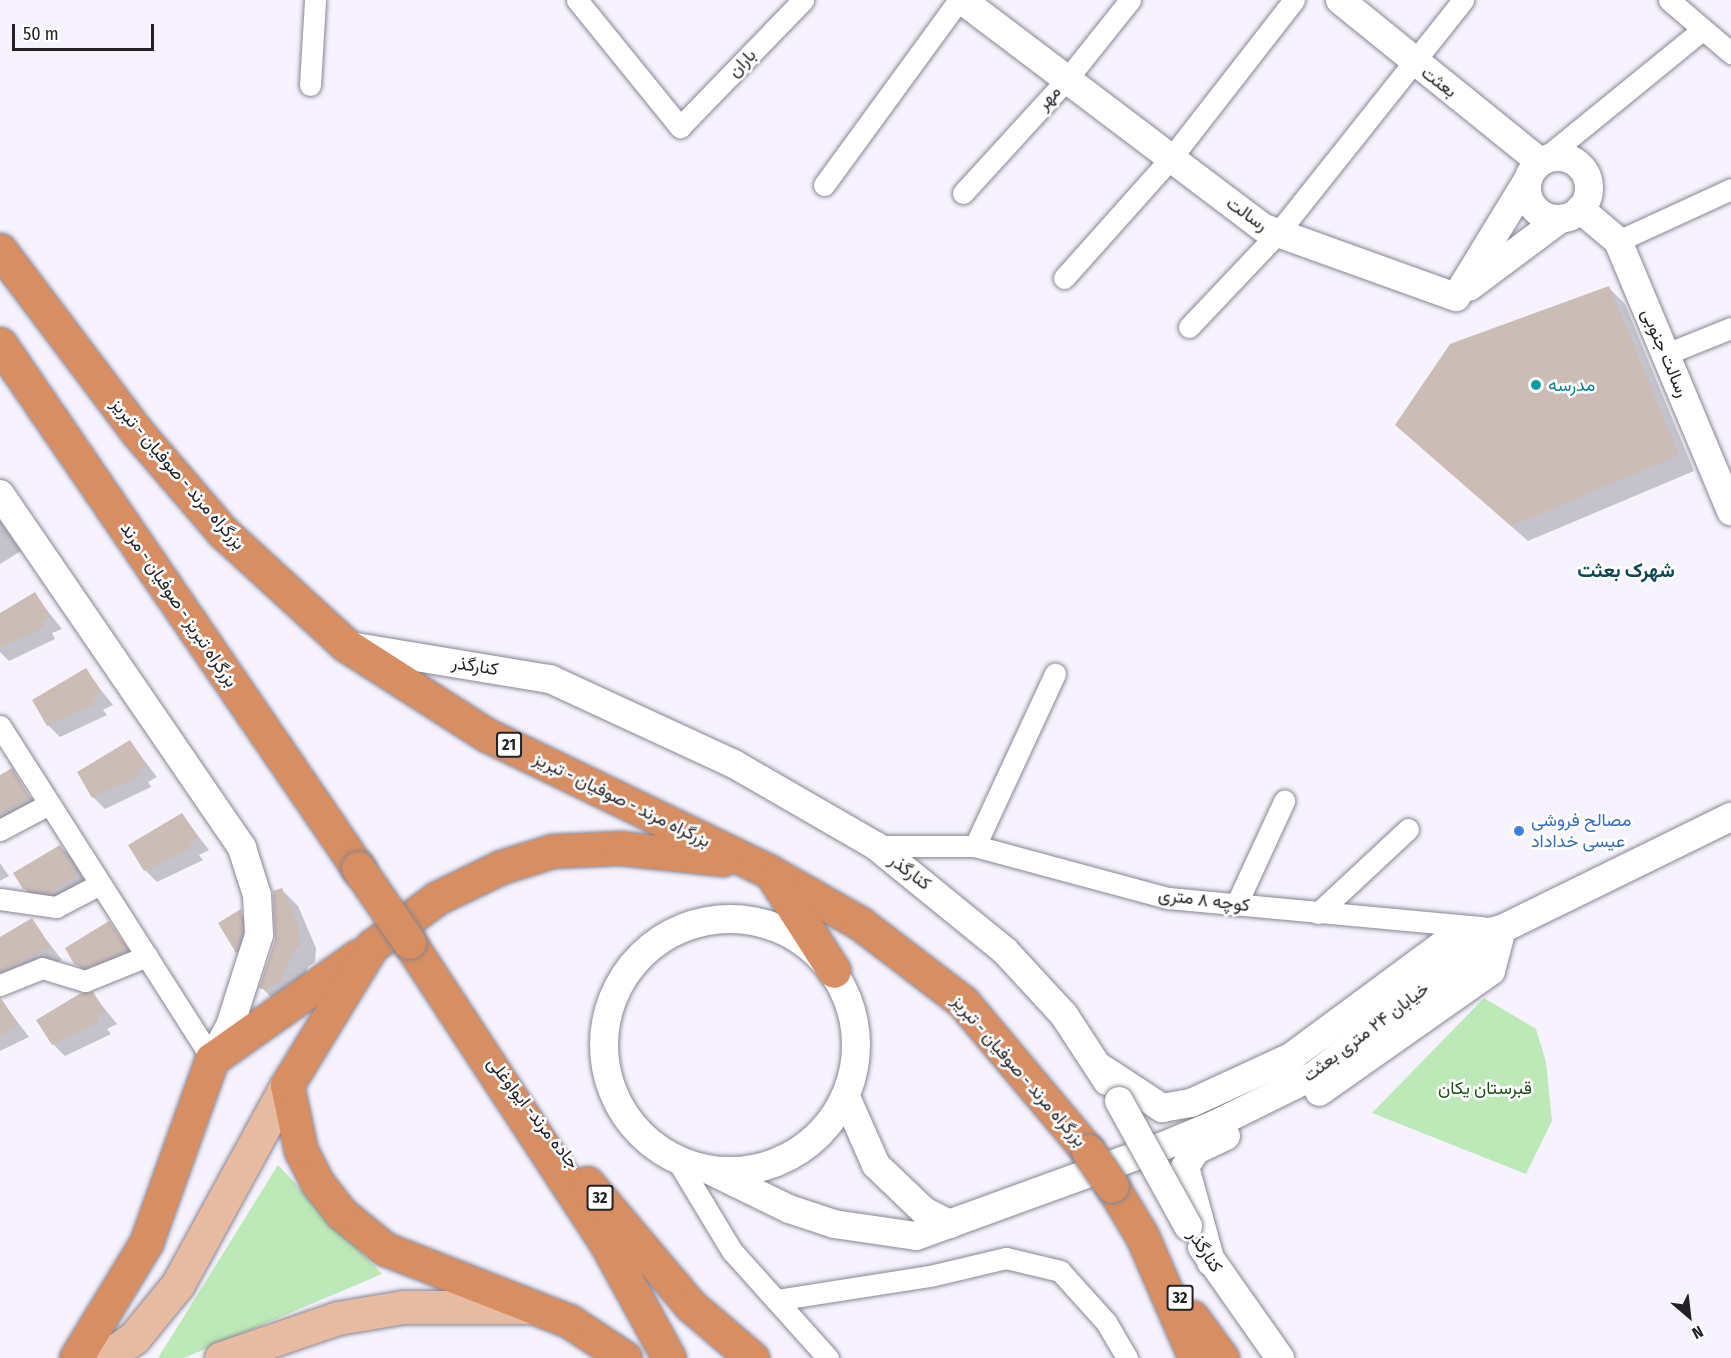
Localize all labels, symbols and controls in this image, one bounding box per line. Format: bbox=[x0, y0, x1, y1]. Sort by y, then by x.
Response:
scale bar bbox=[15, 12, 158, 50]
text: 50 m bbox=[23, 23, 59, 45]
street label: باران bbox=[723, 44, 761, 82]
street label: بعثت bbox=[1417, 62, 1461, 102]
street label: مهر bbox=[1032, 81, 1066, 115]
street label: رسالت bbox=[1222, 192, 1272, 236]
street label: رسالت جنوبی bbox=[1637, 305, 1693, 401]
place label: مدرسه bbox=[1548, 374, 1595, 396]
marker: مدرسه bbox=[1529, 378, 1543, 392]
street label: بزرگراه مرند - صوفیان - تبریز bbox=[106, 394, 250, 554]
street label: بزرگراه تبریز - صوفیان - مرند bbox=[116, 519, 242, 691]
district label: شهرک بعثت bbox=[1577, 558, 1675, 582]
street label: کنارگذر bbox=[450, 652, 500, 680]
road number: 21 bbox=[496, 732, 522, 758]
street label: بزرگراه مرند - صوفیان - تبریز bbox=[530, 748, 714, 852]
place label: مصالح فروشی عیسی خداداد bbox=[1531, 810, 1631, 852]
marker: مصالح فروشی عیسی خداداد bbox=[1512, 824, 1526, 838]
street label: کنارگذر bbox=[885, 849, 935, 895]
street label: کوچه ۸ متری bbox=[1157, 884, 1251, 916]
street label: خیابان ۲۴ متری بعثت bbox=[1299, 978, 1433, 1086]
street label: بزرگراه مرند - صوفیان - تبریز bbox=[947, 991, 1091, 1151]
street label: جاده مرند- ایواوغلی bbox=[482, 1053, 584, 1173]
park label: قبرستان یکان bbox=[1438, 1077, 1532, 1099]
road number: 32 bbox=[586, 1185, 614, 1211]
street label: کنارگذر bbox=[1183, 1225, 1227, 1277]
road number: 32 bbox=[1166, 1285, 1194, 1311]
north arrow bbox=[1659, 1286, 1719, 1346]
text: N bbox=[1689, 1322, 1706, 1343]

